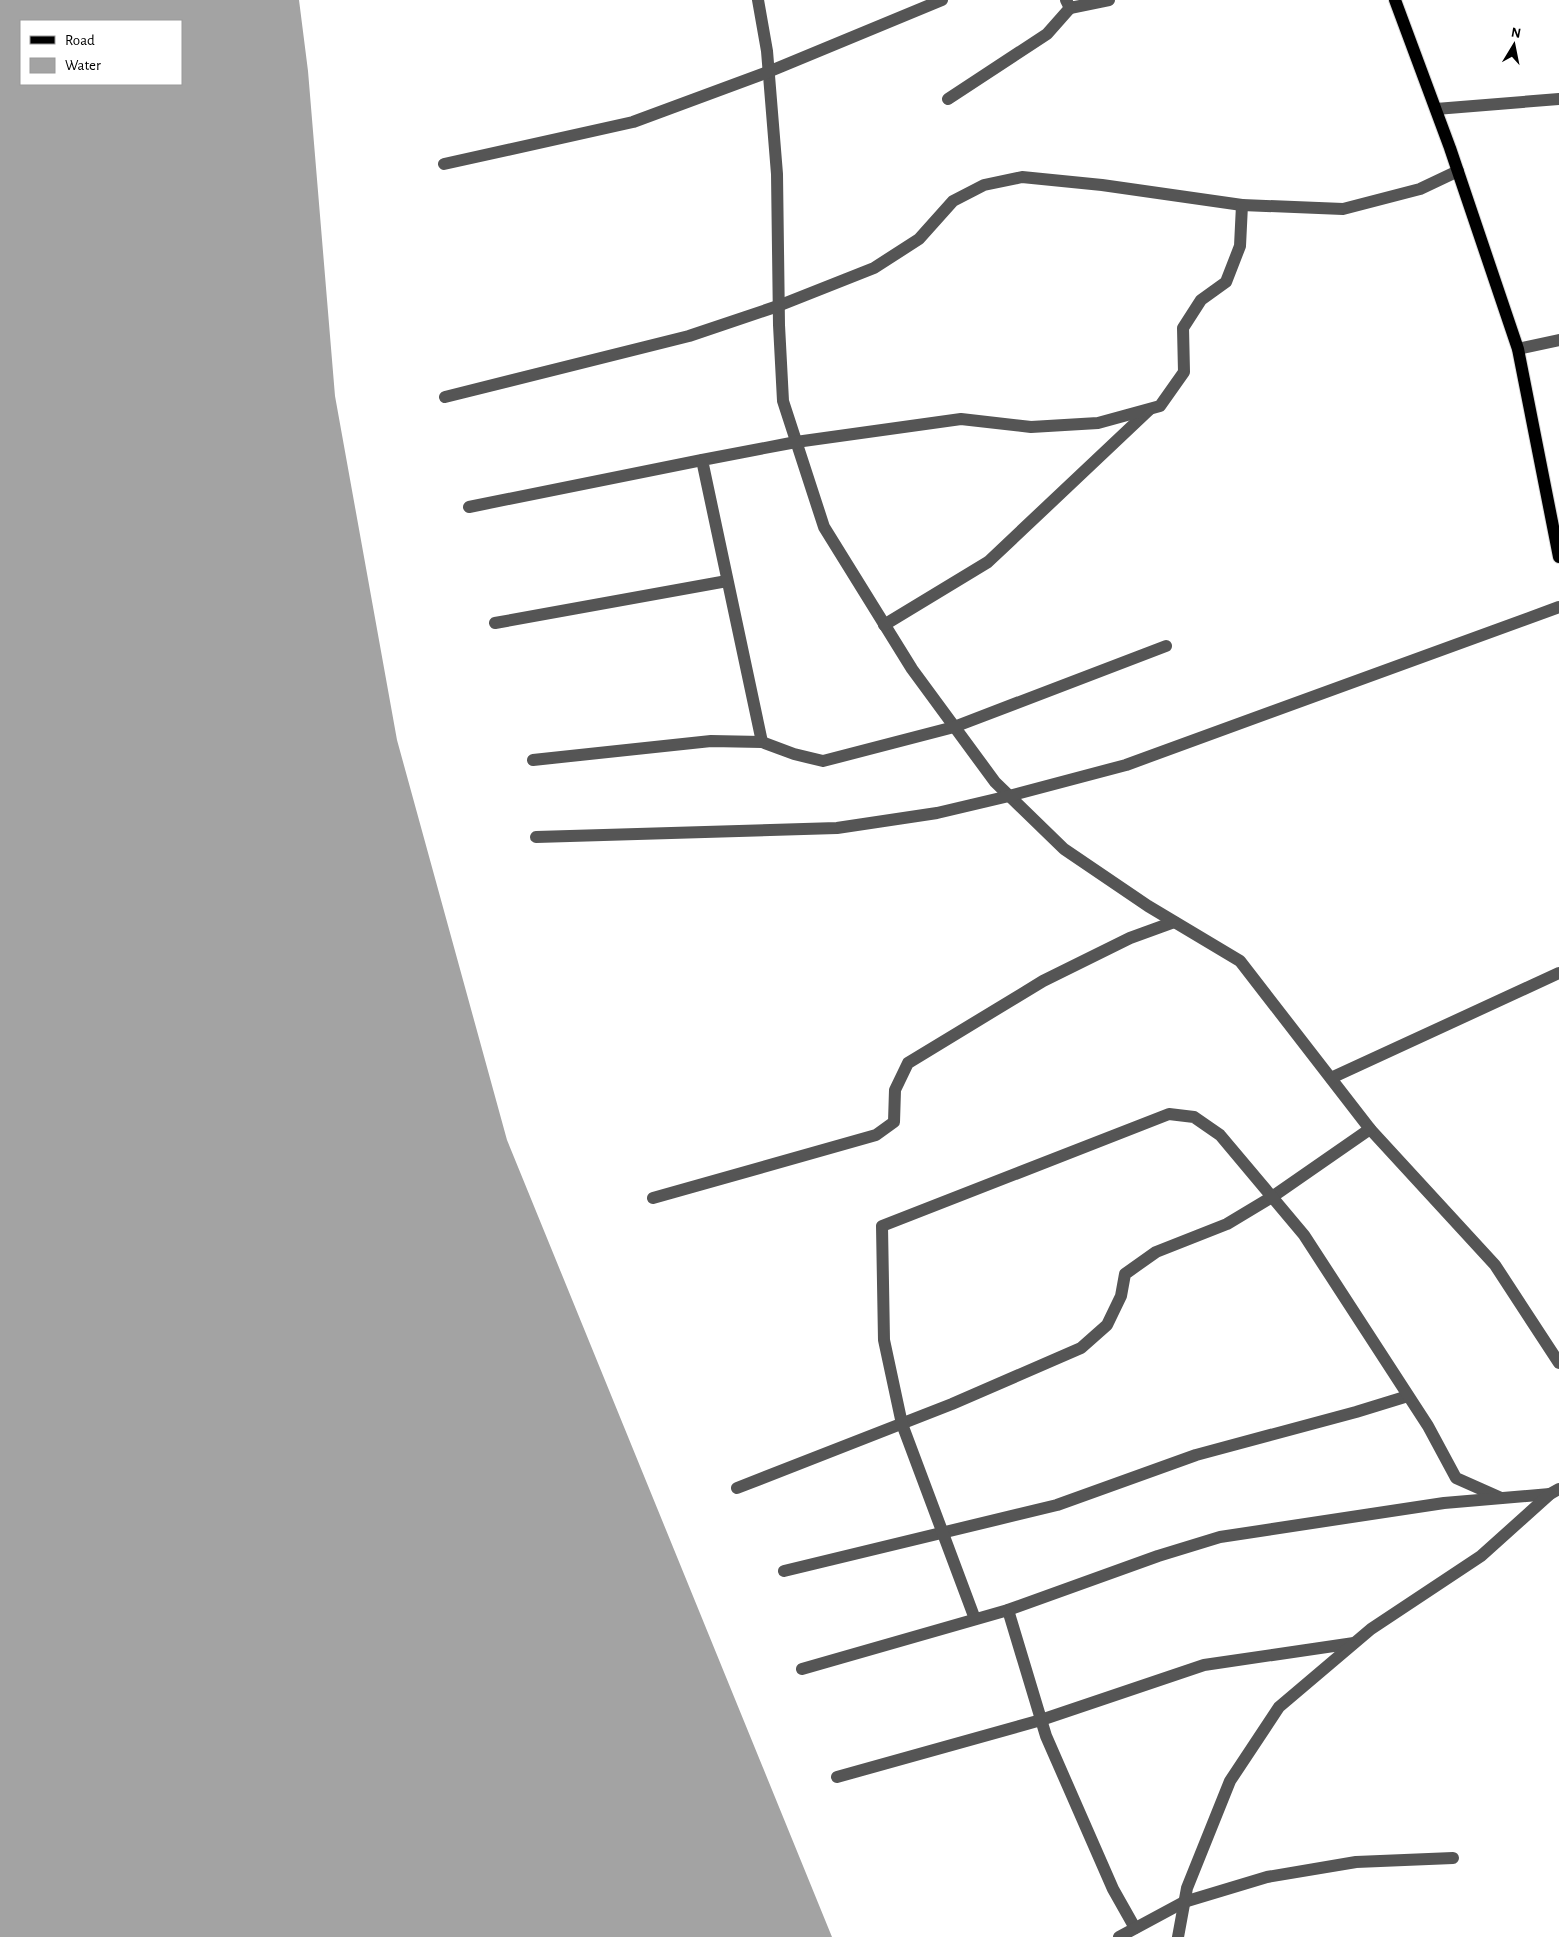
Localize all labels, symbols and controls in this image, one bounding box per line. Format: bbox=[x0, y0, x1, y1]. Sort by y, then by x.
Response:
legend bbox=[20, 20, 182, 85]
north arrow bbox=[1489, 20, 1539, 70]
text: N bbox=[1510, 25, 1522, 41]
text: Road bbox=[65, 33, 95, 48]
text: Water bbox=[65, 58, 101, 73]

